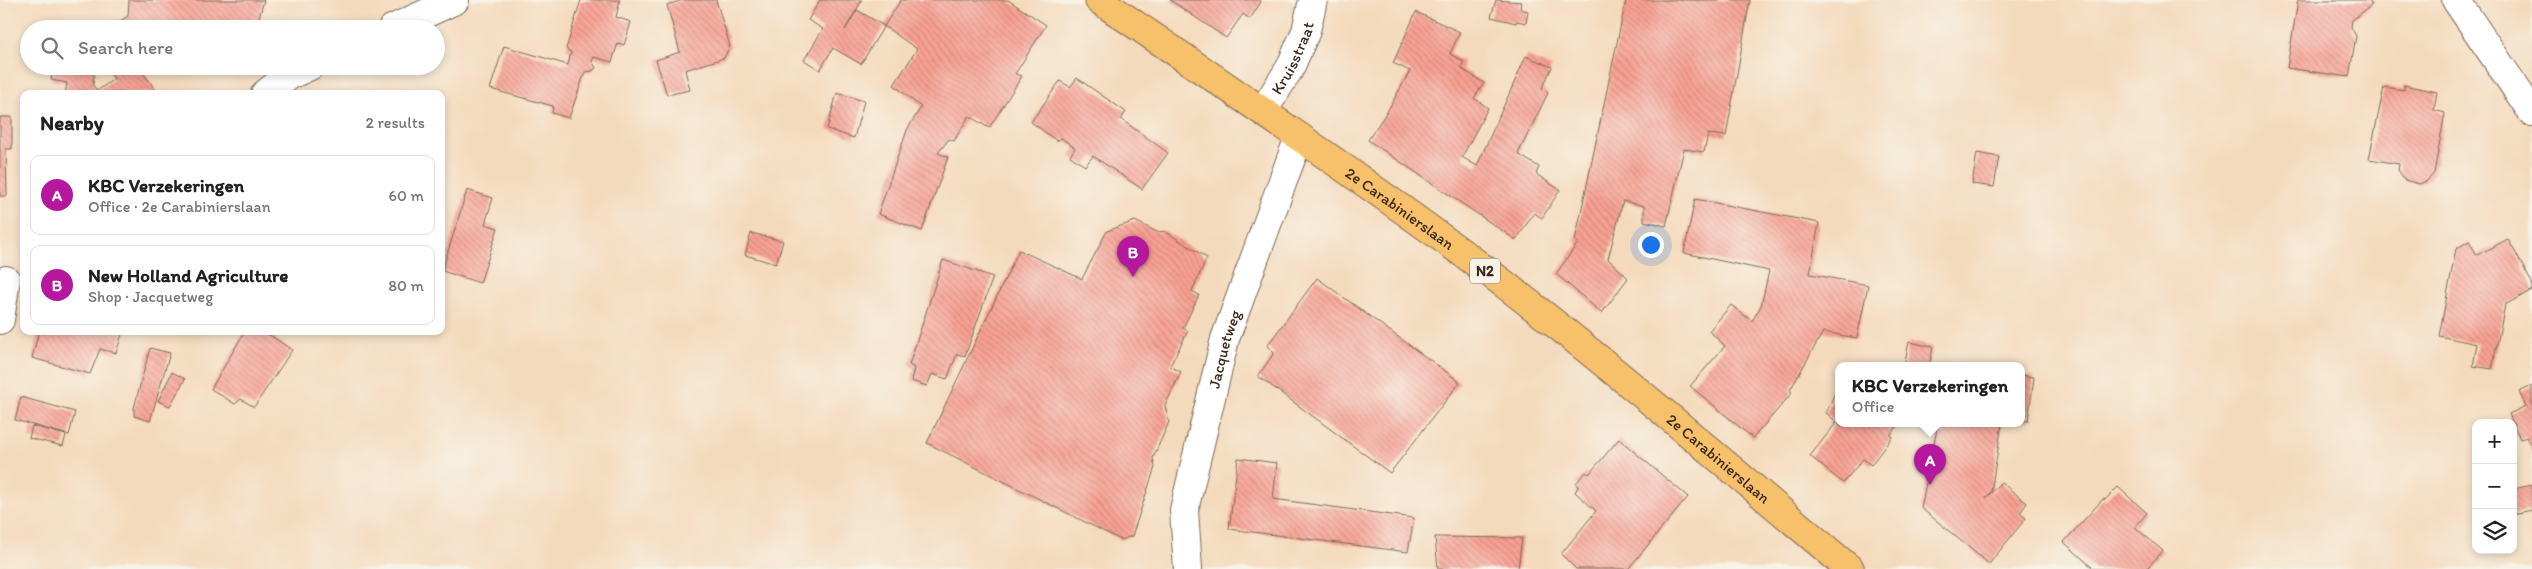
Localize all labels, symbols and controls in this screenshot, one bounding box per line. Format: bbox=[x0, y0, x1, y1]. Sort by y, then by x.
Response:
search box bbox=[20, 20, 445, 75]
street label: Kruisstraat bbox=[1267, 20, 1317, 98]
icon: search bbox=[38, 34, 66, 62]
text: Search here bbox=[78, 36, 173, 59]
text: Nearby bbox=[40, 110, 104, 135]
text: 2 results bbox=[365, 113, 425, 132]
street label: 2e Carabinierslaan bbox=[1342, 163, 1458, 253]
text: KBC Verzekeringen bbox=[88, 174, 244, 197]
text: A bbox=[52, 186, 62, 205]
text: 60 m bbox=[389, 186, 424, 205]
text: Office · 2e Carabinierslaan bbox=[88, 197, 271, 216]
your location bbox=[1638, 232, 1664, 258]
pin: B bbox=[1117, 236, 1149, 277]
road number: N2 bbox=[1470, 258, 1500, 284]
text: New Holland Agriculture bbox=[88, 264, 288, 287]
text: B bbox=[52, 276, 62, 295]
text: 80 m bbox=[388, 276, 424, 295]
text: Shop · Jacquetweg bbox=[88, 287, 213, 306]
street label: Jacquetweg bbox=[1204, 306, 1245, 390]
popup bbox=[1835, 362, 2025, 427]
text: KBC Verzekeringen bbox=[1852, 374, 2008, 397]
text: Office bbox=[1852, 397, 1894, 416]
street label: 2e Carabinierslaan bbox=[1663, 409, 1774, 507]
map controls bbox=[2472, 419, 2517, 554]
button: + bbox=[2472, 419, 2517, 464]
pin: A bbox=[1914, 444, 1946, 485]
button: − bbox=[2472, 464, 2517, 509]
button: layers bbox=[2472, 509, 2517, 554]

